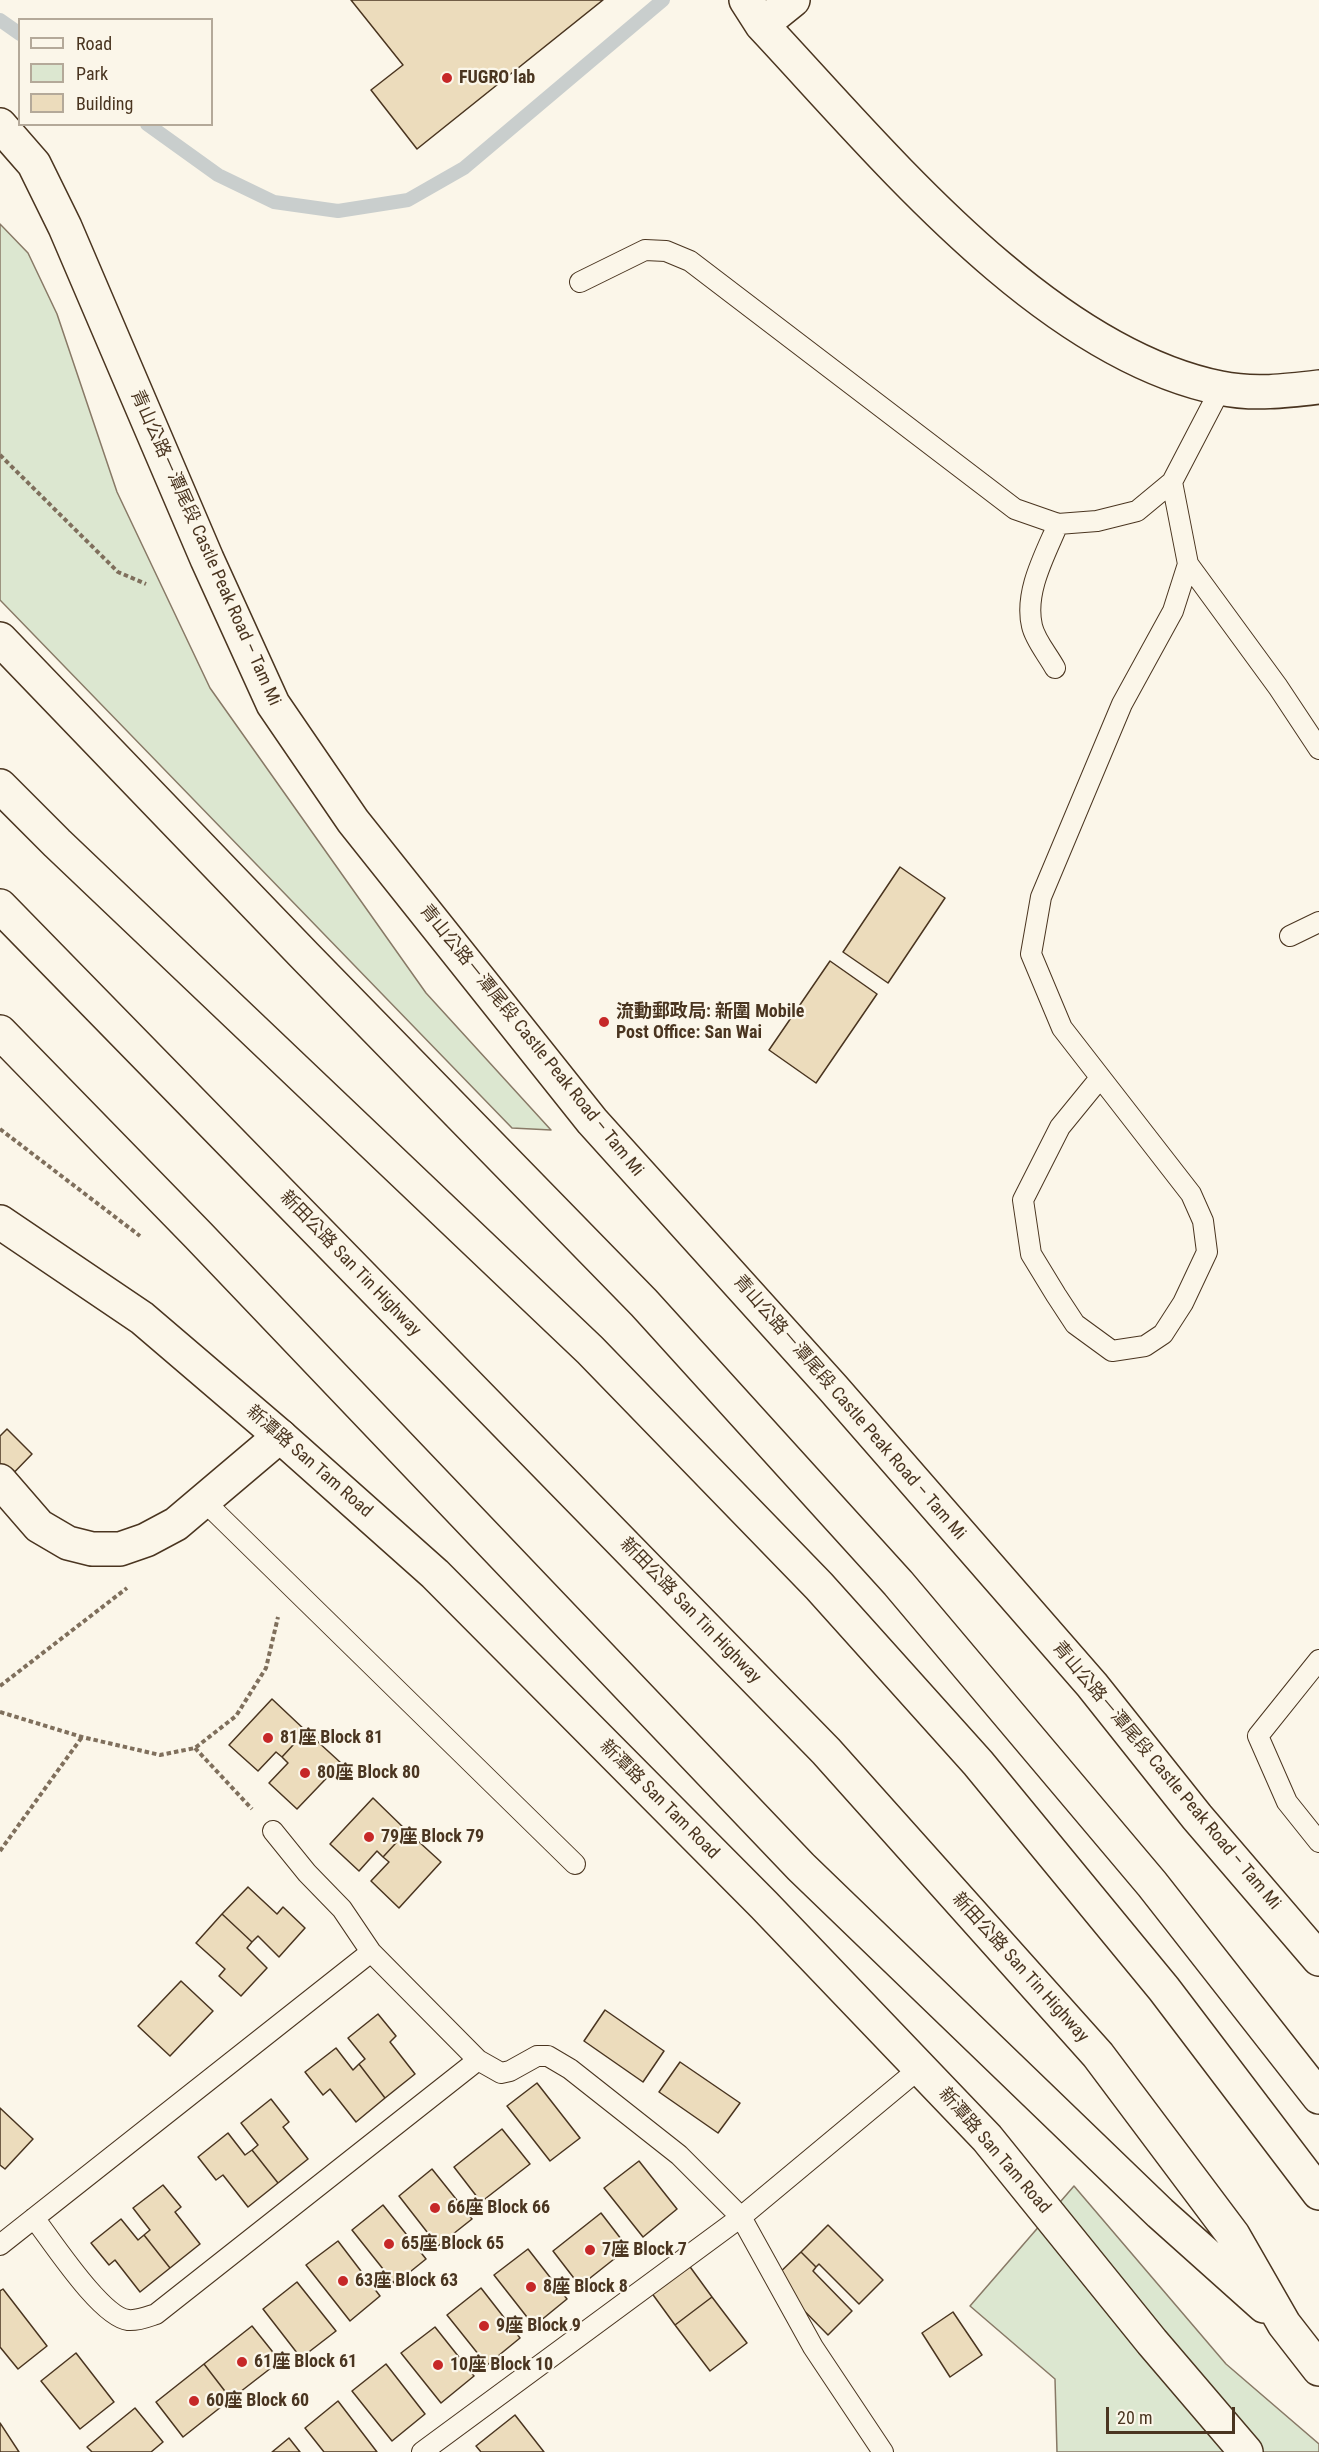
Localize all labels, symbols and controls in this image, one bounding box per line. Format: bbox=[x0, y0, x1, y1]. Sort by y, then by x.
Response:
legend bbox=[18, 18, 213, 126]
text: Road bbox=[76, 33, 112, 54]
text: Park bbox=[76, 63, 108, 84]
place label: FUGRO lab bbox=[459, 67, 535, 89]
marker: FUGRO lab bbox=[440, 71, 454, 85]
text: Building bbox=[76, 93, 133, 114]
street label: 青山公路－潭尾段 Castle Peak Road – Tam Mi bbox=[125, 387, 285, 709]
street label: 青山公路－潭尾段 Castle Peak Road – Tam Mi bbox=[415, 901, 647, 1181]
place label: 流動郵政局: 新圍 Mobile Post Office: San Wai bbox=[616, 1001, 804, 1044]
marker: 流動郵政局: 新圍 Mobile Post Office: San Wai bbox=[597, 1015, 611, 1029]
street label: 新田公路 San Tin Highway bbox=[275, 1187, 425, 1341]
street label: 青山公路－潭尾段 Castle Peak Road – Tam Mi bbox=[728, 1271, 970, 1545]
street label: 新潭路 San Tam Road bbox=[242, 1401, 376, 1523]
street label: 新田公路 San Tin Highway bbox=[615, 1534, 765, 1688]
street label: 青山公路－潭尾段 Castle Peak Road – Tam Mi bbox=[1047, 1638, 1285, 1914]
place label: 81座 Block 81 bbox=[280, 1727, 383, 1749]
marker: 81座 Block 81 bbox=[261, 1731, 275, 1745]
street label: 新潭路 San Tam Road bbox=[595, 1736, 723, 1864]
place label: 80座 Block 80 bbox=[317, 1762, 420, 1784]
marker: 80座 Block 80 bbox=[298, 1766, 312, 1780]
place label: 79座 Block 79 bbox=[381, 1826, 484, 1848]
marker: 79座 Block 79 bbox=[362, 1830, 376, 1844]
street label: 新田公路 San Tin Highway bbox=[947, 1889, 1093, 2047]
street label: 新潭路 San Tam Road bbox=[933, 2084, 1055, 2218]
place label: 66座 Block 66 bbox=[447, 2197, 550, 2219]
marker: 66座 Block 66 bbox=[428, 2201, 442, 2215]
place label: 65座 Block 65 bbox=[401, 2233, 504, 2255]
marker: 65座 Block 65 bbox=[382, 2237, 396, 2251]
place label: 7座 Block 7 bbox=[602, 2239, 687, 2261]
marker: 7座 Block 7 bbox=[583, 2243, 597, 2257]
place label: 63座 Block 63 bbox=[355, 2270, 458, 2292]
marker: 63座 Block 63 bbox=[336, 2274, 350, 2288]
place label: 8座 Block 8 bbox=[543, 2276, 628, 2298]
marker: 8座 Block 8 bbox=[524, 2280, 538, 2294]
place label: 9座 Block 9 bbox=[496, 2315, 581, 2337]
marker: 9座 Block 9 bbox=[477, 2319, 491, 2333]
place label: 61座 Block 61 bbox=[254, 2351, 357, 2373]
place label: 10座 Block 10 bbox=[450, 2354, 553, 2376]
marker: 61座 Block 61 bbox=[235, 2355, 249, 2369]
marker: 10座 Block 10 bbox=[431, 2358, 445, 2372]
place label: 60座 Block 60 bbox=[206, 2390, 309, 2412]
marker: 60座 Block 60 bbox=[187, 2394, 201, 2408]
scale bar bbox=[1109, 2395, 1238, 2433]
text: 20 m bbox=[1117, 2407, 1152, 2428]

